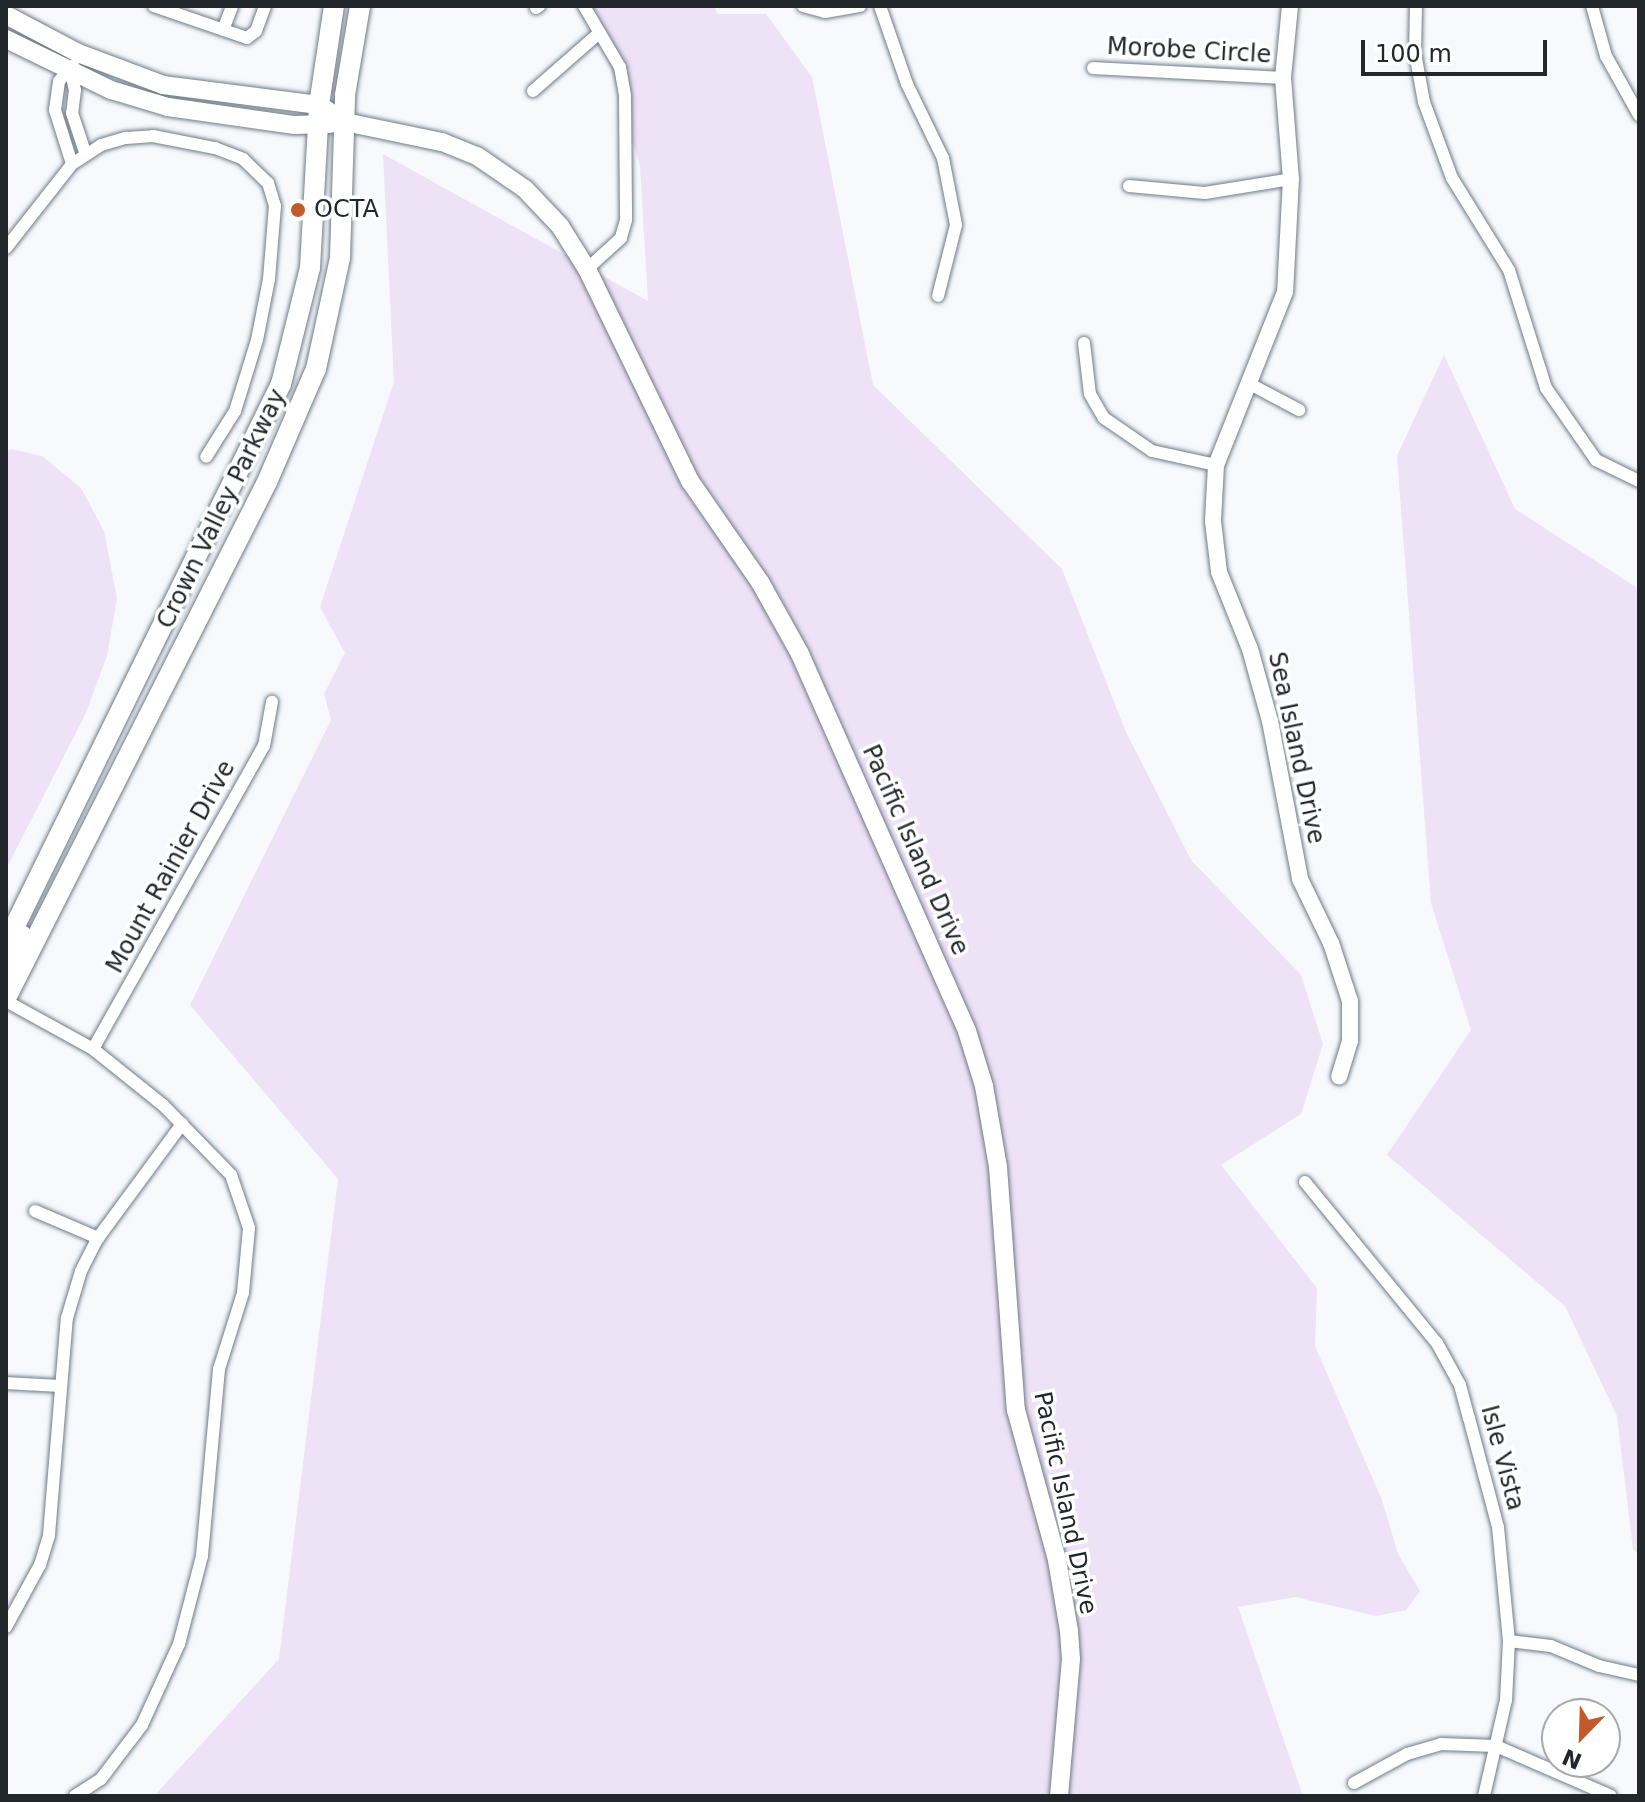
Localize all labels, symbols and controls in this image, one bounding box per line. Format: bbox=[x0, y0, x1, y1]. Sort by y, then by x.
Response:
scale bar bbox=[1365, 24, 1551, 74]
street label: Morobe Circle bbox=[1106, 32, 1272, 70]
text: 100 m bbox=[1375, 40, 1452, 68]
place label: OCTA bbox=[314, 196, 379, 224]
marker: OCTA bbox=[289, 201, 307, 219]
street label: Crown Valley Parkway bbox=[151, 385, 293, 633]
street label: Sea Island Drive bbox=[1262, 649, 1330, 847]
street label: Pacific Island Drive bbox=[856, 740, 974, 960]
street label: Mount Rainier Drive bbox=[101, 756, 241, 978]
street label: Pacific Island Drive bbox=[1027, 1389, 1103, 1617]
street label: Isle Vista bbox=[1474, 1402, 1530, 1514]
north arrow bbox=[1541, 1698, 1621, 1778]
text: N bbox=[1559, 1744, 1586, 1774]

